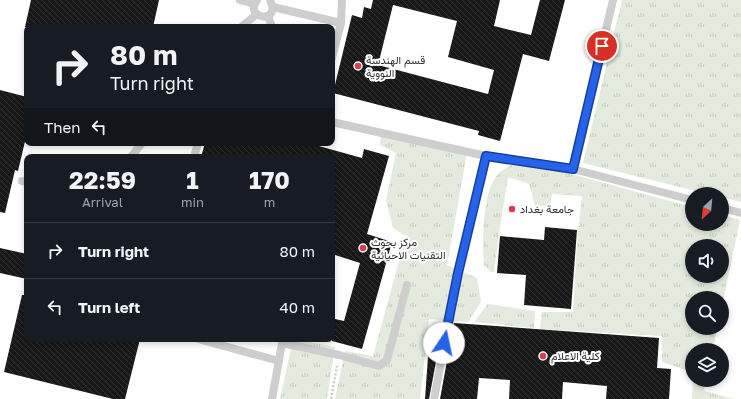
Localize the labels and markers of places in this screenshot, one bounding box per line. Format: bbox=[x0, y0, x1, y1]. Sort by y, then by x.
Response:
pin bbox=[585, 29, 619, 63]
place label: قسم الهندسة النووية bbox=[366, 53, 425, 80]
marker: قسم الهندسة النووية bbox=[353, 61, 363, 71]
place label: جامعة بغداد bbox=[520, 202, 574, 216]
marker: جامعة بغداد bbox=[507, 204, 517, 214]
place label: مركز بحوث التقنيات الاحيائية bbox=[371, 235, 445, 262]
marker: مركز بحوث التقنيات الاحيائية bbox=[358, 243, 368, 253]
place label: كلية الاعلام bbox=[551, 349, 600, 364]
marker: كلية الاعلام bbox=[538, 351, 548, 361]

